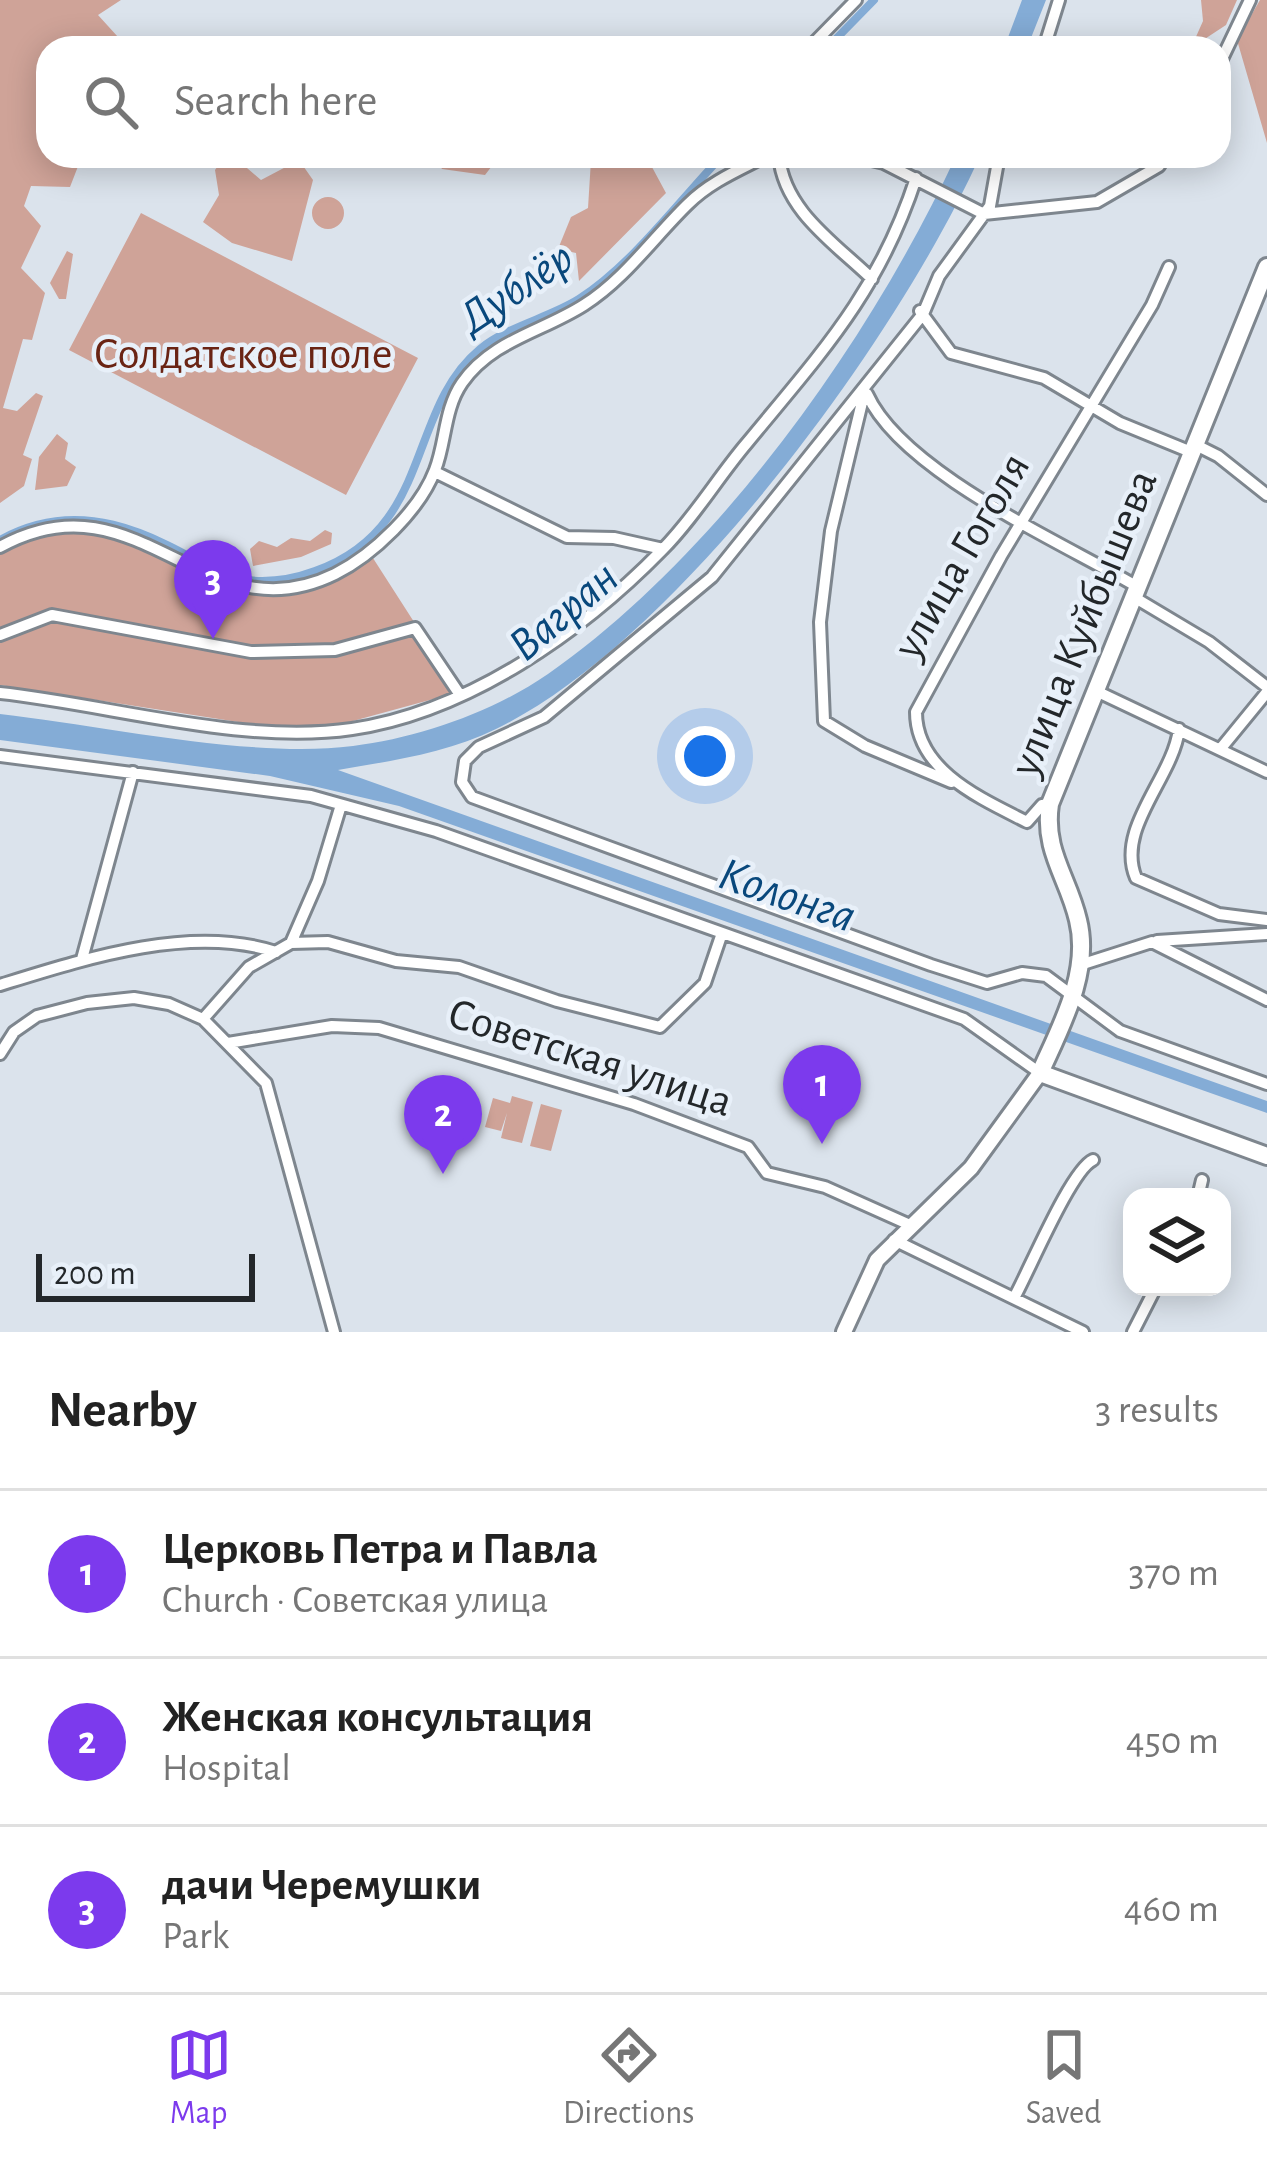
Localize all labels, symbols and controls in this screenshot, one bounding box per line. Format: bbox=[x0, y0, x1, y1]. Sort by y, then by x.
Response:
search box bbox=[36, 36, 1231, 168]
icon: search bbox=[78, 69, 144, 135]
text: Search here bbox=[174, 79, 377, 124]
water label: Дублёр bbox=[449, 234, 582, 345]
park label: Солдатское поле bbox=[93, 332, 393, 377]
street label: улица Гоголя bbox=[885, 446, 1039, 667]
street label: улица Куйбышева bbox=[1002, 464, 1166, 783]
pin: 3 bbox=[174, 540, 252, 639]
water label: Вагран bbox=[500, 553, 628, 671]
your location bbox=[675, 726, 735, 786]
water label: Колонга bbox=[713, 850, 861, 942]
street label: Советская улица bbox=[442, 991, 738, 1125]
pin: 1 bbox=[783, 1045, 861, 1144]
pin: 2 bbox=[404, 1075, 482, 1174]
map controls bbox=[1123, 1188, 1231, 1296]
button: layers bbox=[1123, 1188, 1231, 1296]
scale bar bbox=[36, 1248, 255, 1301]
text: 200 m bbox=[54, 1258, 136, 1291]
text: Nearby bbox=[48, 1385, 197, 1436]
text: 3 results bbox=[1095, 1391, 1219, 1430]
text: Церковь Петра и Павла bbox=[162, 1527, 598, 1572]
text: 1 bbox=[80, 1554, 94, 1593]
text: 370 m bbox=[1128, 1554, 1219, 1593]
text: Church · Советская улица bbox=[162, 1581, 548, 1620]
text: Женская консультация bbox=[162, 1695, 593, 1740]
text: 2 bbox=[78, 1722, 96, 1761]
text: 450 m bbox=[1126, 1722, 1219, 1761]
text: Hospital bbox=[162, 1749, 291, 1788]
text: дачи Черемушки bbox=[162, 1863, 482, 1908]
text: 3 bbox=[79, 1890, 95, 1929]
text: 460 m bbox=[1124, 1890, 1219, 1929]
text: Park bbox=[162, 1917, 229, 1956]
tab: Map bbox=[166, 2022, 232, 2134]
tab: Directions bbox=[563, 2022, 694, 2134]
tab: Saved bbox=[1026, 2022, 1101, 2134]

